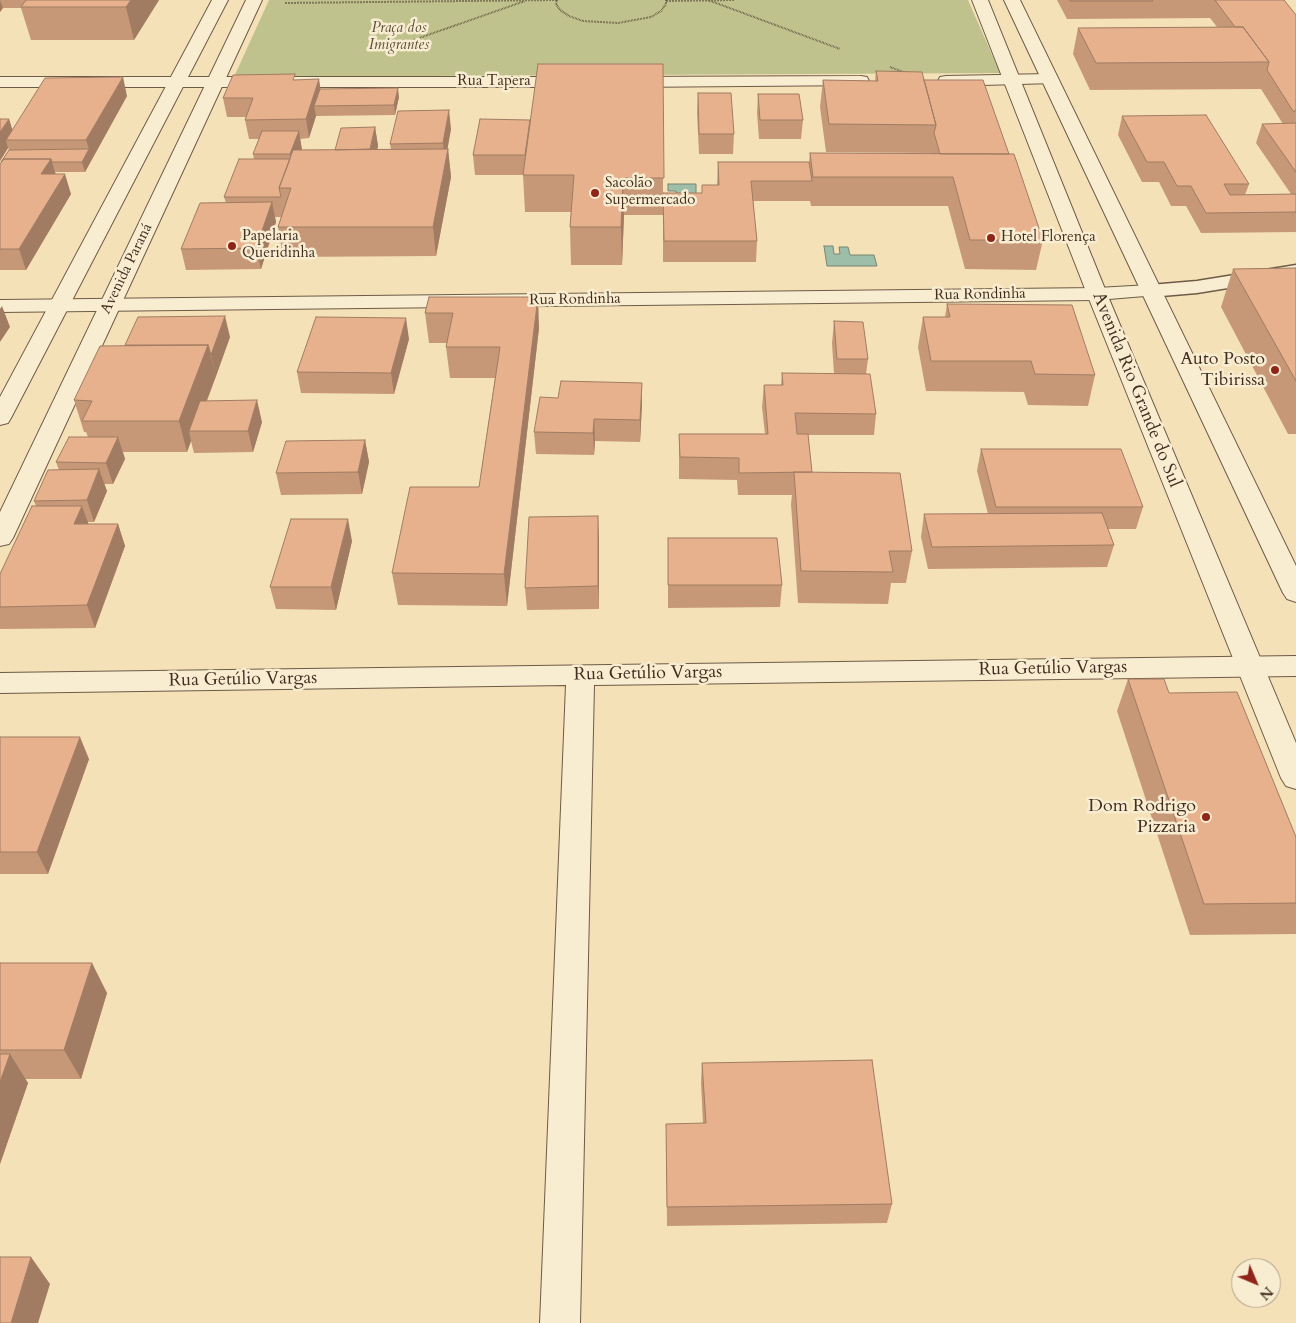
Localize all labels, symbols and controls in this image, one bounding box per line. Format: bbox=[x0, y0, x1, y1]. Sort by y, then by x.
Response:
park label: Praça dos Imigrantes bbox=[369, 20, 429, 55]
street label: Rua Tapera bbox=[457, 73, 531, 91]
place label: Sacolão Supermercado bbox=[605, 175, 695, 210]
marker: Sacolão Supermercado bbox=[589, 187, 601, 199]
street label: Avenida Paraná bbox=[97, 221, 157, 317]
place label: Papelaria Queridinha bbox=[242, 228, 315, 263]
place label: Hotel Florença bbox=[1001, 229, 1096, 247]
marker: Hotel Florença bbox=[985, 232, 997, 244]
marker: Papelaria Queridinha bbox=[226, 240, 238, 252]
street label: Rua Rondinha bbox=[934, 285, 1026, 305]
street label: Avenida Rio Grande do Sul bbox=[1087, 289, 1185, 491]
street label: Rua Rondinha bbox=[529, 290, 621, 310]
place label: Auto Posto Tibirissa bbox=[1180, 349, 1265, 392]
marker: Auto Posto Tibirissa bbox=[1269, 364, 1281, 376]
street label: Rua Getúlio Vargas bbox=[979, 657, 1127, 681]
street label: Rua Getúlio Vargas bbox=[574, 662, 722, 686]
street label: Rua Getúlio Vargas bbox=[169, 668, 317, 692]
place label: Dom Rodrigo Pizzaria bbox=[1088, 796, 1196, 839]
marker: Dom Rodrigo Pizzaria bbox=[1200, 811, 1212, 823]
north arrow bbox=[1231, 1258, 1281, 1308]
text: N bbox=[1255, 1282, 1277, 1304]

